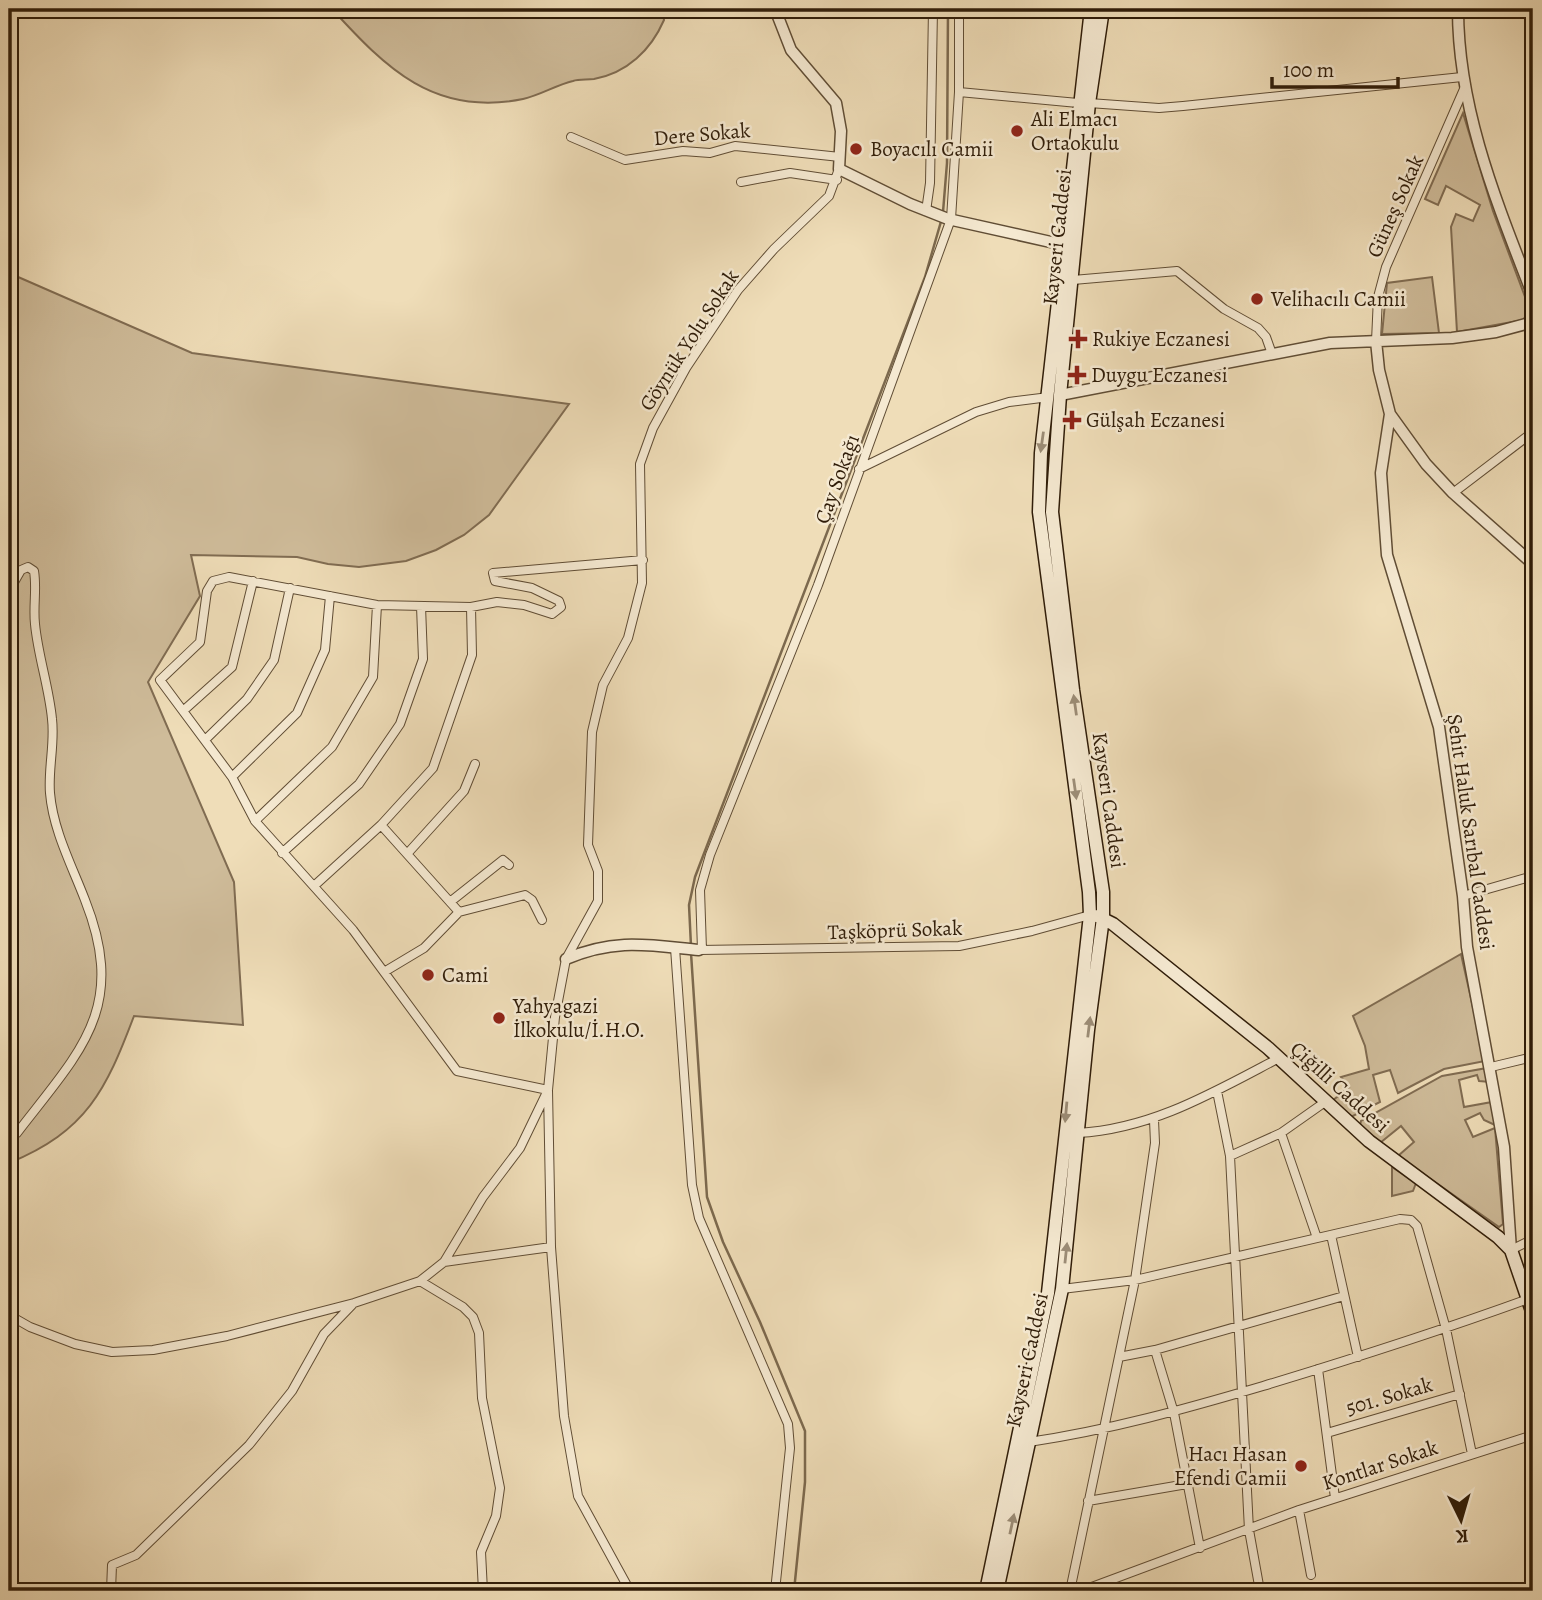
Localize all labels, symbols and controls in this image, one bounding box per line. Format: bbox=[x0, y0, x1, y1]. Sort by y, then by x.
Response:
scale bar bbox=[1272, 46, 1398, 90]
text: 100 m bbox=[1283, 56, 1334, 84]
place label: Ali Elmacı Ortaokulu bbox=[1030, 105, 1120, 157]
street label: Dere Sokak bbox=[652, 116, 752, 152]
marker: Ali Elmacı Ortaokulu bbox=[1009, 123, 1025, 139]
place label: Boyacılı Camii bbox=[870, 135, 994, 163]
marker: Boyacılı Camii bbox=[848, 141, 864, 157]
street label: Güneş Sokak bbox=[1360, 150, 1430, 262]
street label: Kayseri Caddesi bbox=[1036, 167, 1078, 307]
street label: Göynük Yolu Sokak bbox=[633, 263, 746, 416]
place label: Velihacılı Camii bbox=[1270, 285, 1406, 313]
marker: Velihacılı Camii bbox=[1249, 291, 1265, 307]
place label: Rukiye Eczanesi bbox=[1092, 325, 1230, 353]
marker: Rukiye Eczanesi bbox=[1070, 331, 1086, 347]
place label: Duygu Eczanesi bbox=[1091, 361, 1228, 389]
marker: Duygu Eczanesi bbox=[1069, 367, 1085, 383]
place label: Gülşah Eczanesi bbox=[1086, 406, 1225, 434]
marker: Gülşah Eczanesi bbox=[1064, 412, 1080, 428]
street label: Çay Sokağı bbox=[808, 430, 866, 528]
one-way arrow bbox=[1037, 431, 1048, 453]
one-way arrow bbox=[1069, 693, 1080, 715]
street label: Şehit Haluk Sarıbal Caddesi bbox=[1441, 712, 1501, 952]
street label: Kayseri Caddesi bbox=[1086, 730, 1132, 870]
one-way arrow bbox=[1069, 778, 1080, 800]
street label: Taşköprü Sokak bbox=[827, 914, 964, 946]
place label: Cami bbox=[442, 961, 488, 989]
marker: Cami bbox=[420, 967, 436, 983]
place label: Yahyagazi İlkokulu/İ.H.O. bbox=[512, 992, 645, 1044]
marker: Yahyagazi İlkokulu/İ.H.O. bbox=[491, 1010, 507, 1026]
one-way arrow bbox=[1083, 1016, 1094, 1038]
street label: Çiğilli Caddesi bbox=[1284, 1035, 1396, 1139]
one-way arrow bbox=[1061, 1101, 1072, 1123]
one-way arrow bbox=[1060, 1242, 1071, 1264]
street label: Kayseri Caddesi bbox=[999, 1290, 1055, 1430]
street label: 501. Sokak bbox=[1342, 1370, 1436, 1422]
street label: Kontlar Sokak bbox=[1319, 1433, 1442, 1497]
place label: Hacı Hasan Efendi Camii bbox=[1174, 1440, 1287, 1492]
marker: Hacı Hasan Efendi Camii bbox=[1293, 1458, 1309, 1474]
north arrow bbox=[1426, 1484, 1496, 1554]
one-way arrow bbox=[1006, 1513, 1017, 1535]
text: K bbox=[1455, 1522, 1470, 1549]

